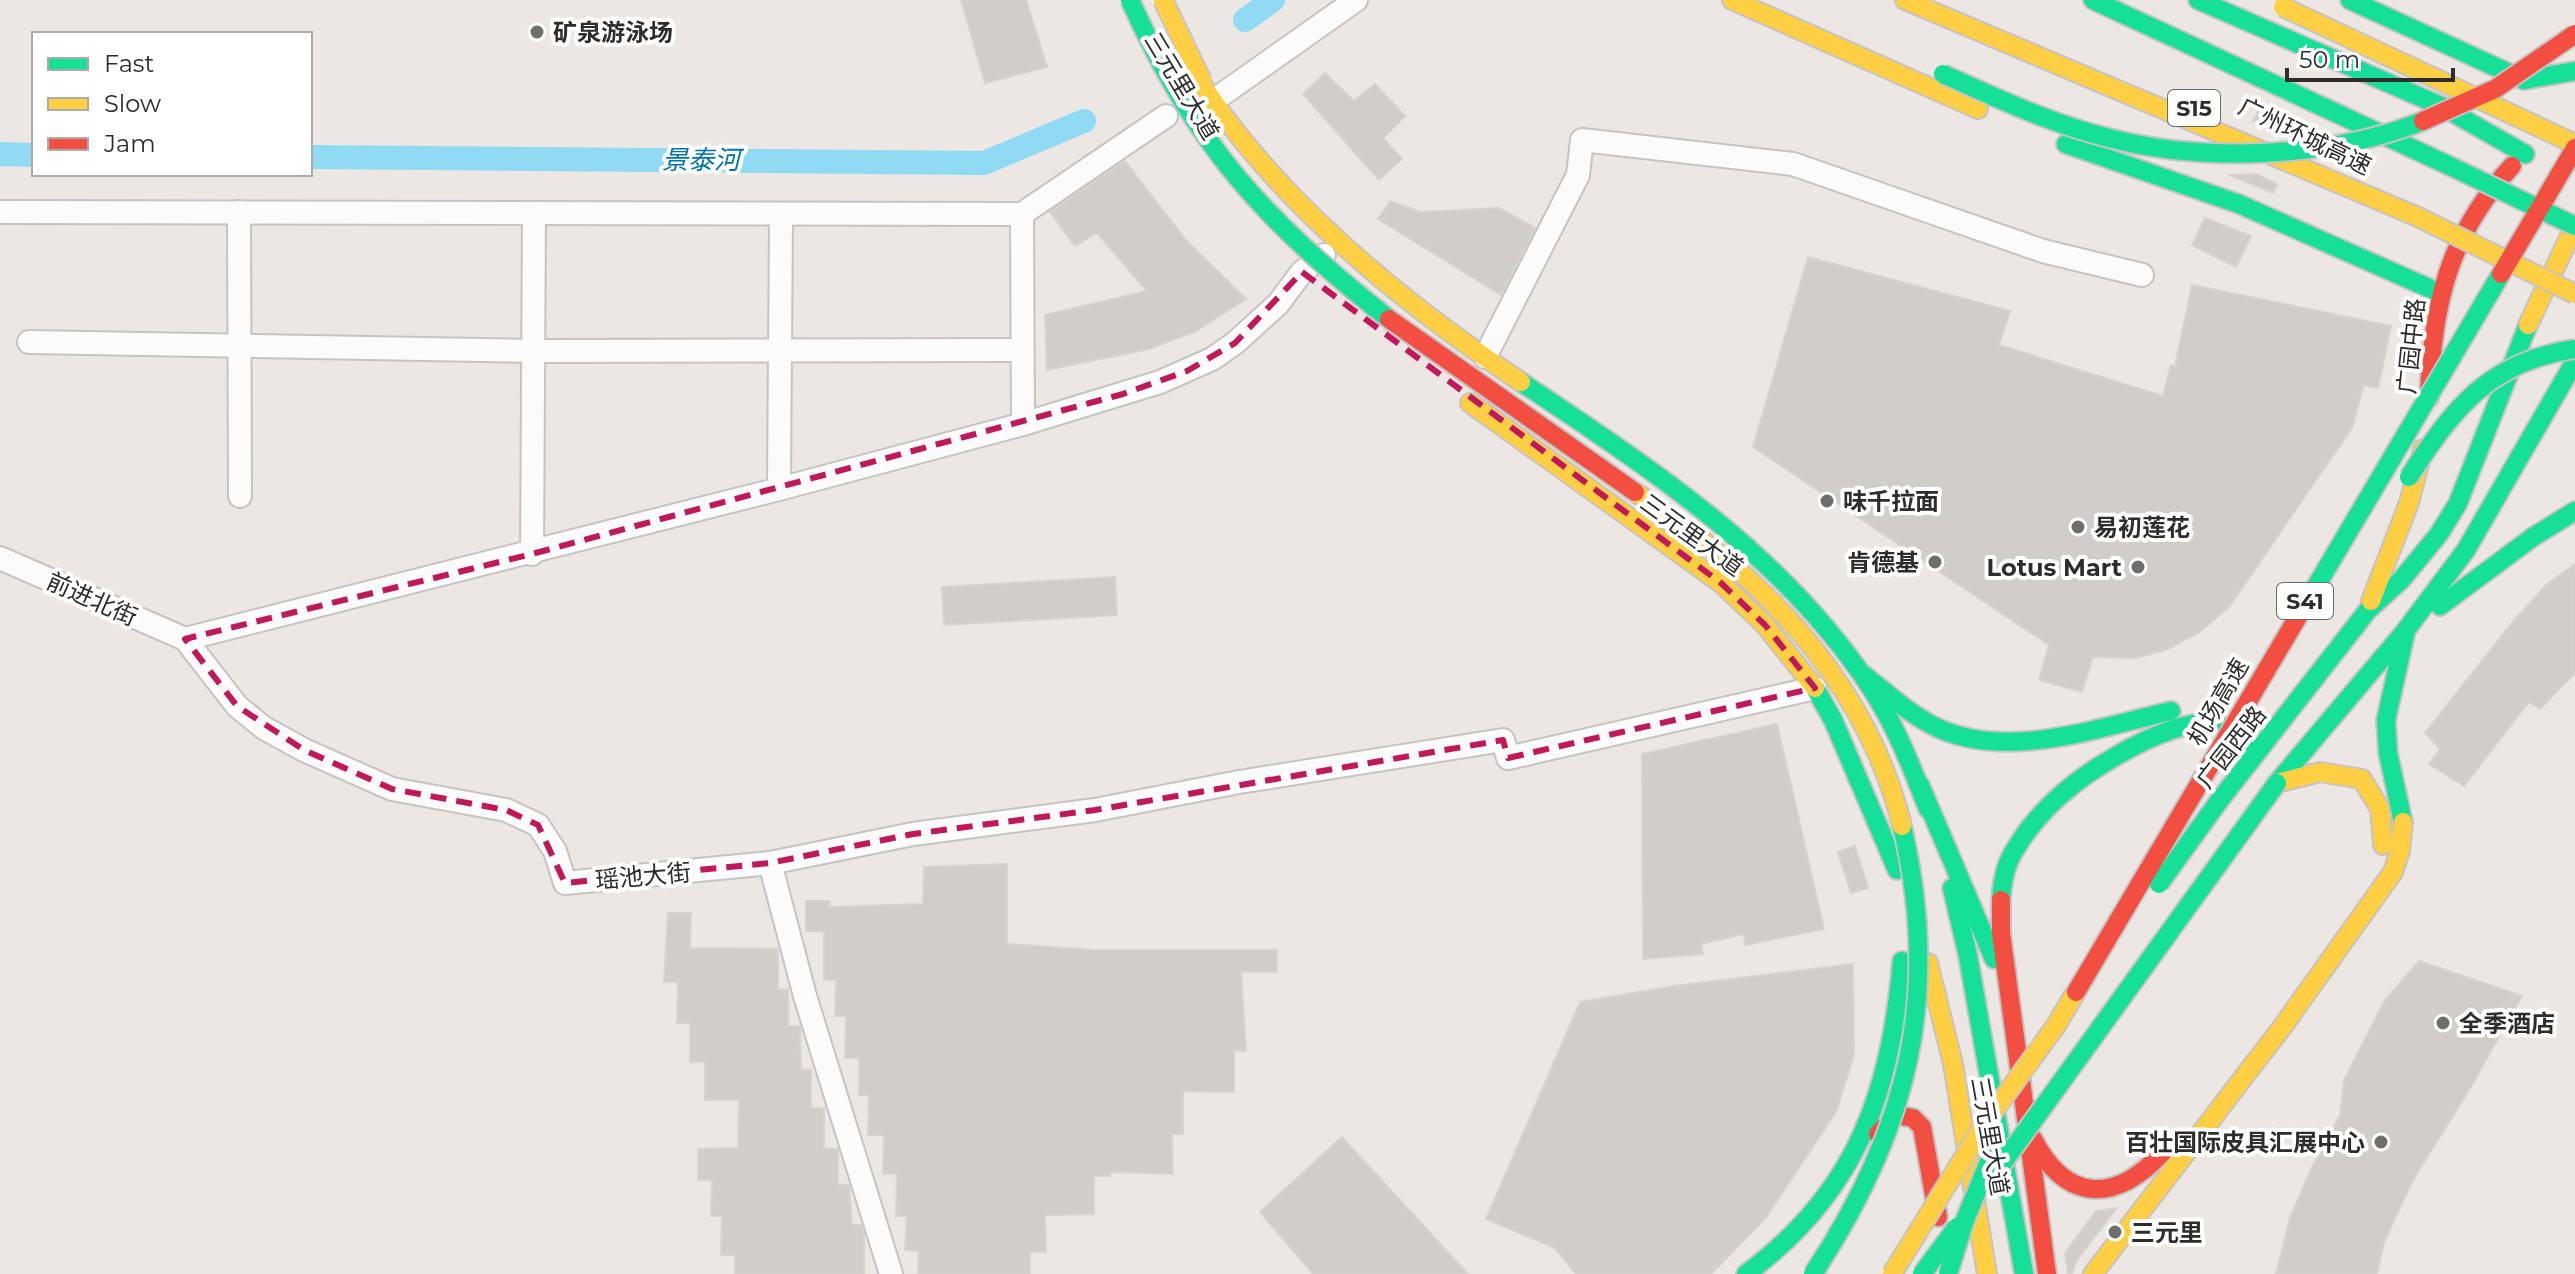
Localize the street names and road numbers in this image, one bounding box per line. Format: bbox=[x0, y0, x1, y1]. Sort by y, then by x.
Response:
street label: 三元里大道 bbox=[1139, 27, 1225, 145]
road number: S15 bbox=[2168, 90, 2220, 126]
street label: 广州环城高速 bbox=[2234, 91, 2376, 181]
street label: 广园中路 bbox=[2392, 297, 2430, 395]
street label: 三元里大道 bbox=[1635, 488, 1749, 582]
street label: 前进北街 bbox=[42, 566, 142, 632]
road number: S41 bbox=[2277, 583, 2333, 619]
street label: 机场高速 bbox=[2181, 653, 2255, 751]
street label: 广园西路 bbox=[2190, 700, 2272, 794]
street label: 瑶池大街 bbox=[594, 857, 692, 895]
street label: 三元里大道 bbox=[1965, 1074, 2015, 1198]

